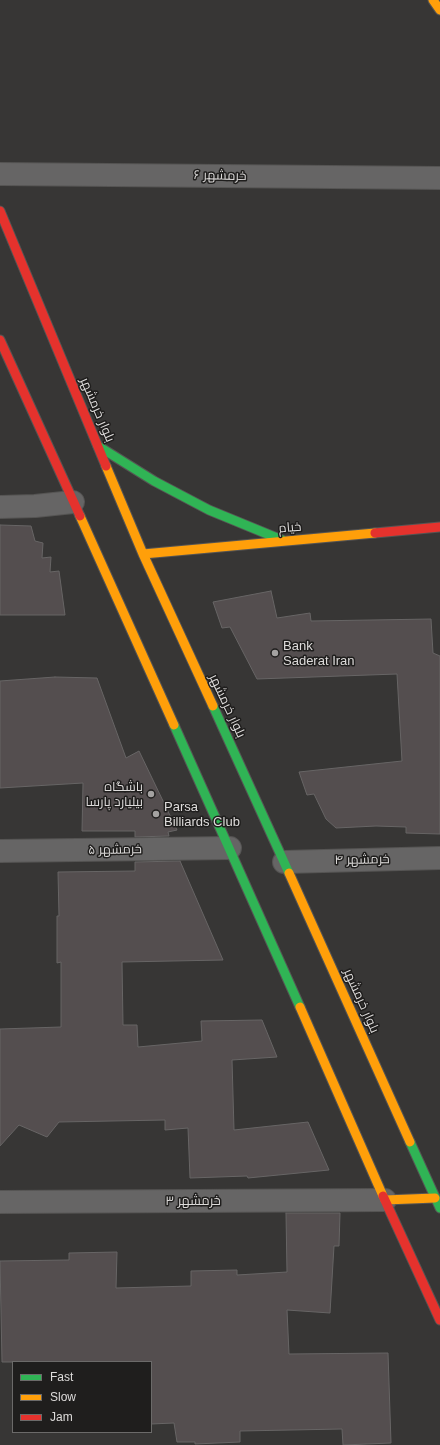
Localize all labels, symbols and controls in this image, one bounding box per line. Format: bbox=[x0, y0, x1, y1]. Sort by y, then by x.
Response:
street label: خرمشهر ۶ bbox=[193, 168, 247, 184]
street label: بلوار خرمشهر bbox=[76, 375, 118, 445]
street label: خیام bbox=[278, 519, 302, 537]
place label: Bank Saderat Iran bbox=[283, 638, 355, 669]
marker: Bank Saderat Iran bbox=[270, 648, 280, 658]
street label: بلوار خرمشهر bbox=[205, 672, 249, 740]
place label: باشگاه بیلیارد پارسا bbox=[85, 779, 143, 810]
marker: باشگاه بیلیارد پارسا bbox=[146, 789, 156, 799]
place label: Parsa Billiards Club bbox=[164, 799, 240, 830]
marker: Parsa Billiards Club bbox=[151, 809, 161, 819]
street label: خرمشهر ۵ bbox=[88, 842, 142, 858]
street label: خرمشهر ۴ bbox=[334, 852, 390, 868]
street label: بلوار خرمشهر bbox=[340, 966, 382, 1036]
street label: خرمشهر ۳ bbox=[165, 1193, 221, 1209]
legend bbox=[12, 1361, 152, 1433]
text: Fast bbox=[50, 1370, 73, 1384]
text: Slow bbox=[50, 1390, 76, 1404]
text: Jam bbox=[50, 1410, 73, 1424]

